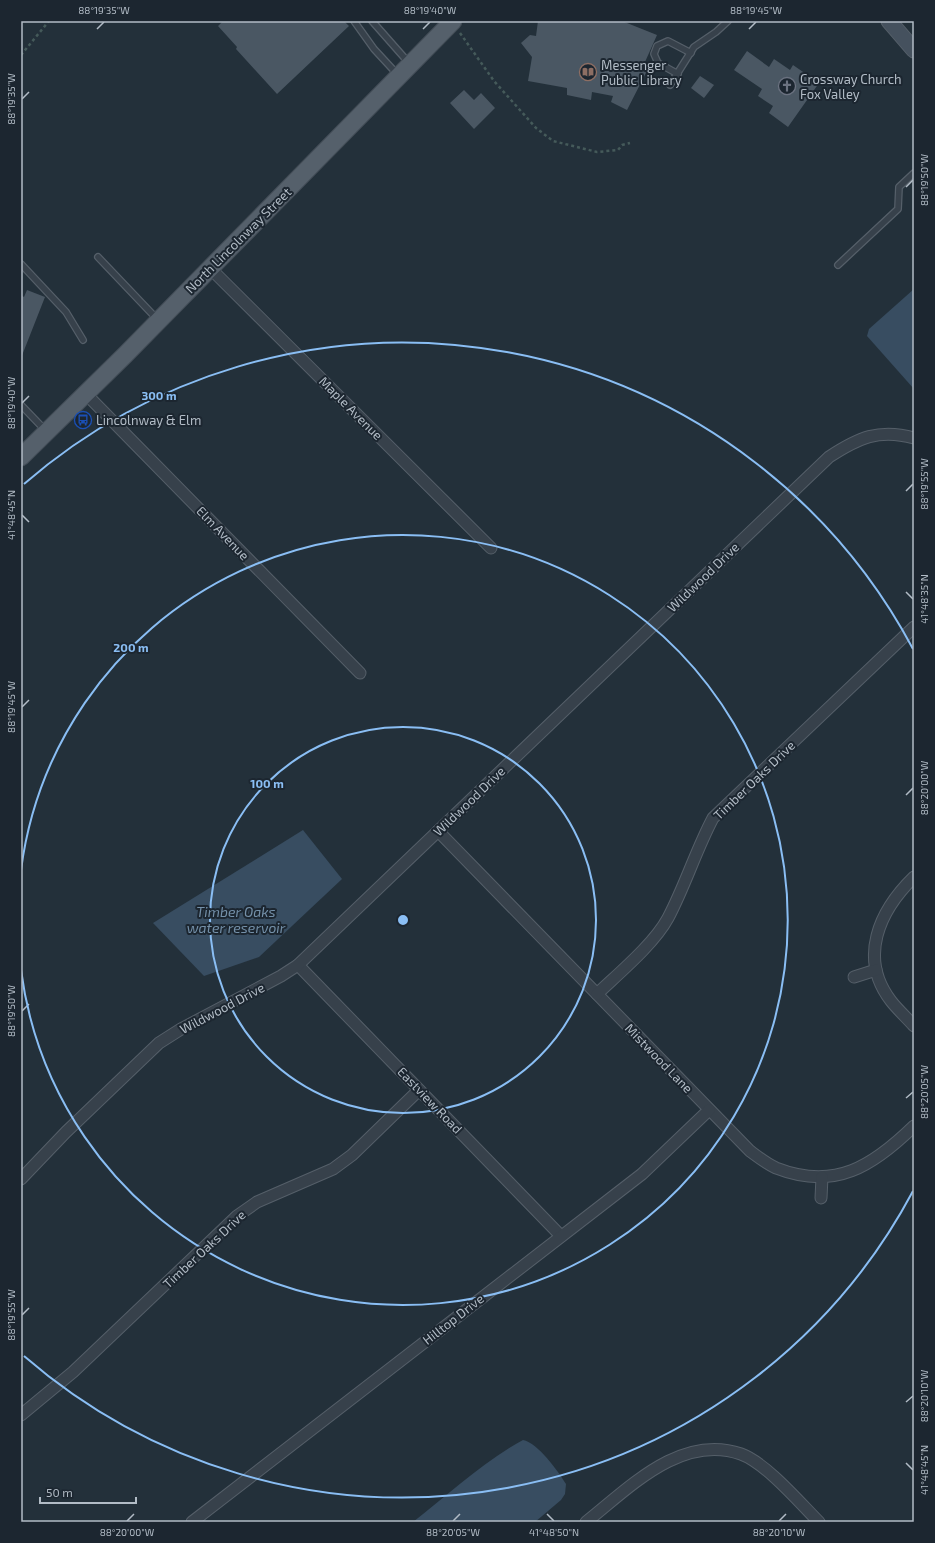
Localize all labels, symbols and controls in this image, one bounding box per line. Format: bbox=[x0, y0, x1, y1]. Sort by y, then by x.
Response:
text: 88°19'35"W bbox=[78, 4, 130, 16]
text: 88°19'40"W bbox=[404, 4, 457, 16]
text: 88°19'45"W bbox=[730, 4, 782, 16]
place label: Messenger Public Library bbox=[601, 57, 682, 88]
library icon: Messenger Public Library bbox=[578, 62, 598, 82]
place label: Crossway Church Fox Valley bbox=[800, 71, 902, 102]
text: 88°19'35"W bbox=[5, 73, 17, 125]
church icon: Crossway Church Fox Valley bbox=[777, 76, 797, 96]
text: 88°19'50"W bbox=[918, 154, 930, 206]
street label: North Lincolnway Street bbox=[182, 184, 294, 296]
street label: Maple Avenue bbox=[316, 373, 386, 443]
text: 88°19'40"W bbox=[5, 376, 17, 429]
text: 300 m bbox=[141, 388, 177, 402]
bus stop icon: Lincolnway & Elm bbox=[73, 410, 93, 430]
place label: Lincolnway & Elm bbox=[96, 412, 201, 428]
text: 88°19'55"W bbox=[918, 458, 930, 510]
text: 41°48'45"N bbox=[5, 490, 17, 540]
street label: Elm Avenue bbox=[193, 503, 253, 563]
street label: Wildwood Drive bbox=[664, 539, 742, 615]
text: 41°48'35"N bbox=[918, 574, 930, 624]
text: 200 m bbox=[113, 640, 149, 654]
text: 88°19'45"W bbox=[5, 681, 17, 733]
street label: Timber Oaks Drive bbox=[710, 737, 798, 823]
text: 88°20'00"W bbox=[918, 760, 930, 815]
street label: Wildwood Drive bbox=[430, 763, 508, 839]
text: 100 m bbox=[250, 776, 284, 790]
water label: Timber Oaks water reservoir bbox=[187, 903, 286, 936]
centre of rings bbox=[396, 913, 410, 927]
street label: Wildwood Drive bbox=[177, 979, 267, 1037]
text: 88°19'50"W bbox=[5, 985, 17, 1037]
street label: Mistwood Lane bbox=[622, 1020, 696, 1096]
street label: Eastview Road bbox=[394, 1063, 466, 1137]
text: 88°20'05"W bbox=[918, 1065, 930, 1119]
street label: Timber Oaks Drive bbox=[159, 1207, 249, 1291]
text: 88°19'55"W bbox=[5, 1289, 17, 1341]
street label: Hilltop Drive bbox=[419, 1290, 487, 1348]
text: 88°20'10"W bbox=[918, 1369, 930, 1422]
text: 41°48'45"N bbox=[918, 1445, 930, 1495]
scale bar bbox=[40, 1479, 136, 1505]
text: 50 m bbox=[46, 1485, 73, 1499]
text: 88°20'00"W bbox=[100, 1526, 155, 1538]
text: 88°20'05"W bbox=[426, 1526, 480, 1538]
text: 41°48'50"N bbox=[529, 1526, 579, 1538]
text: 88°20'10"W bbox=[753, 1526, 806, 1538]

